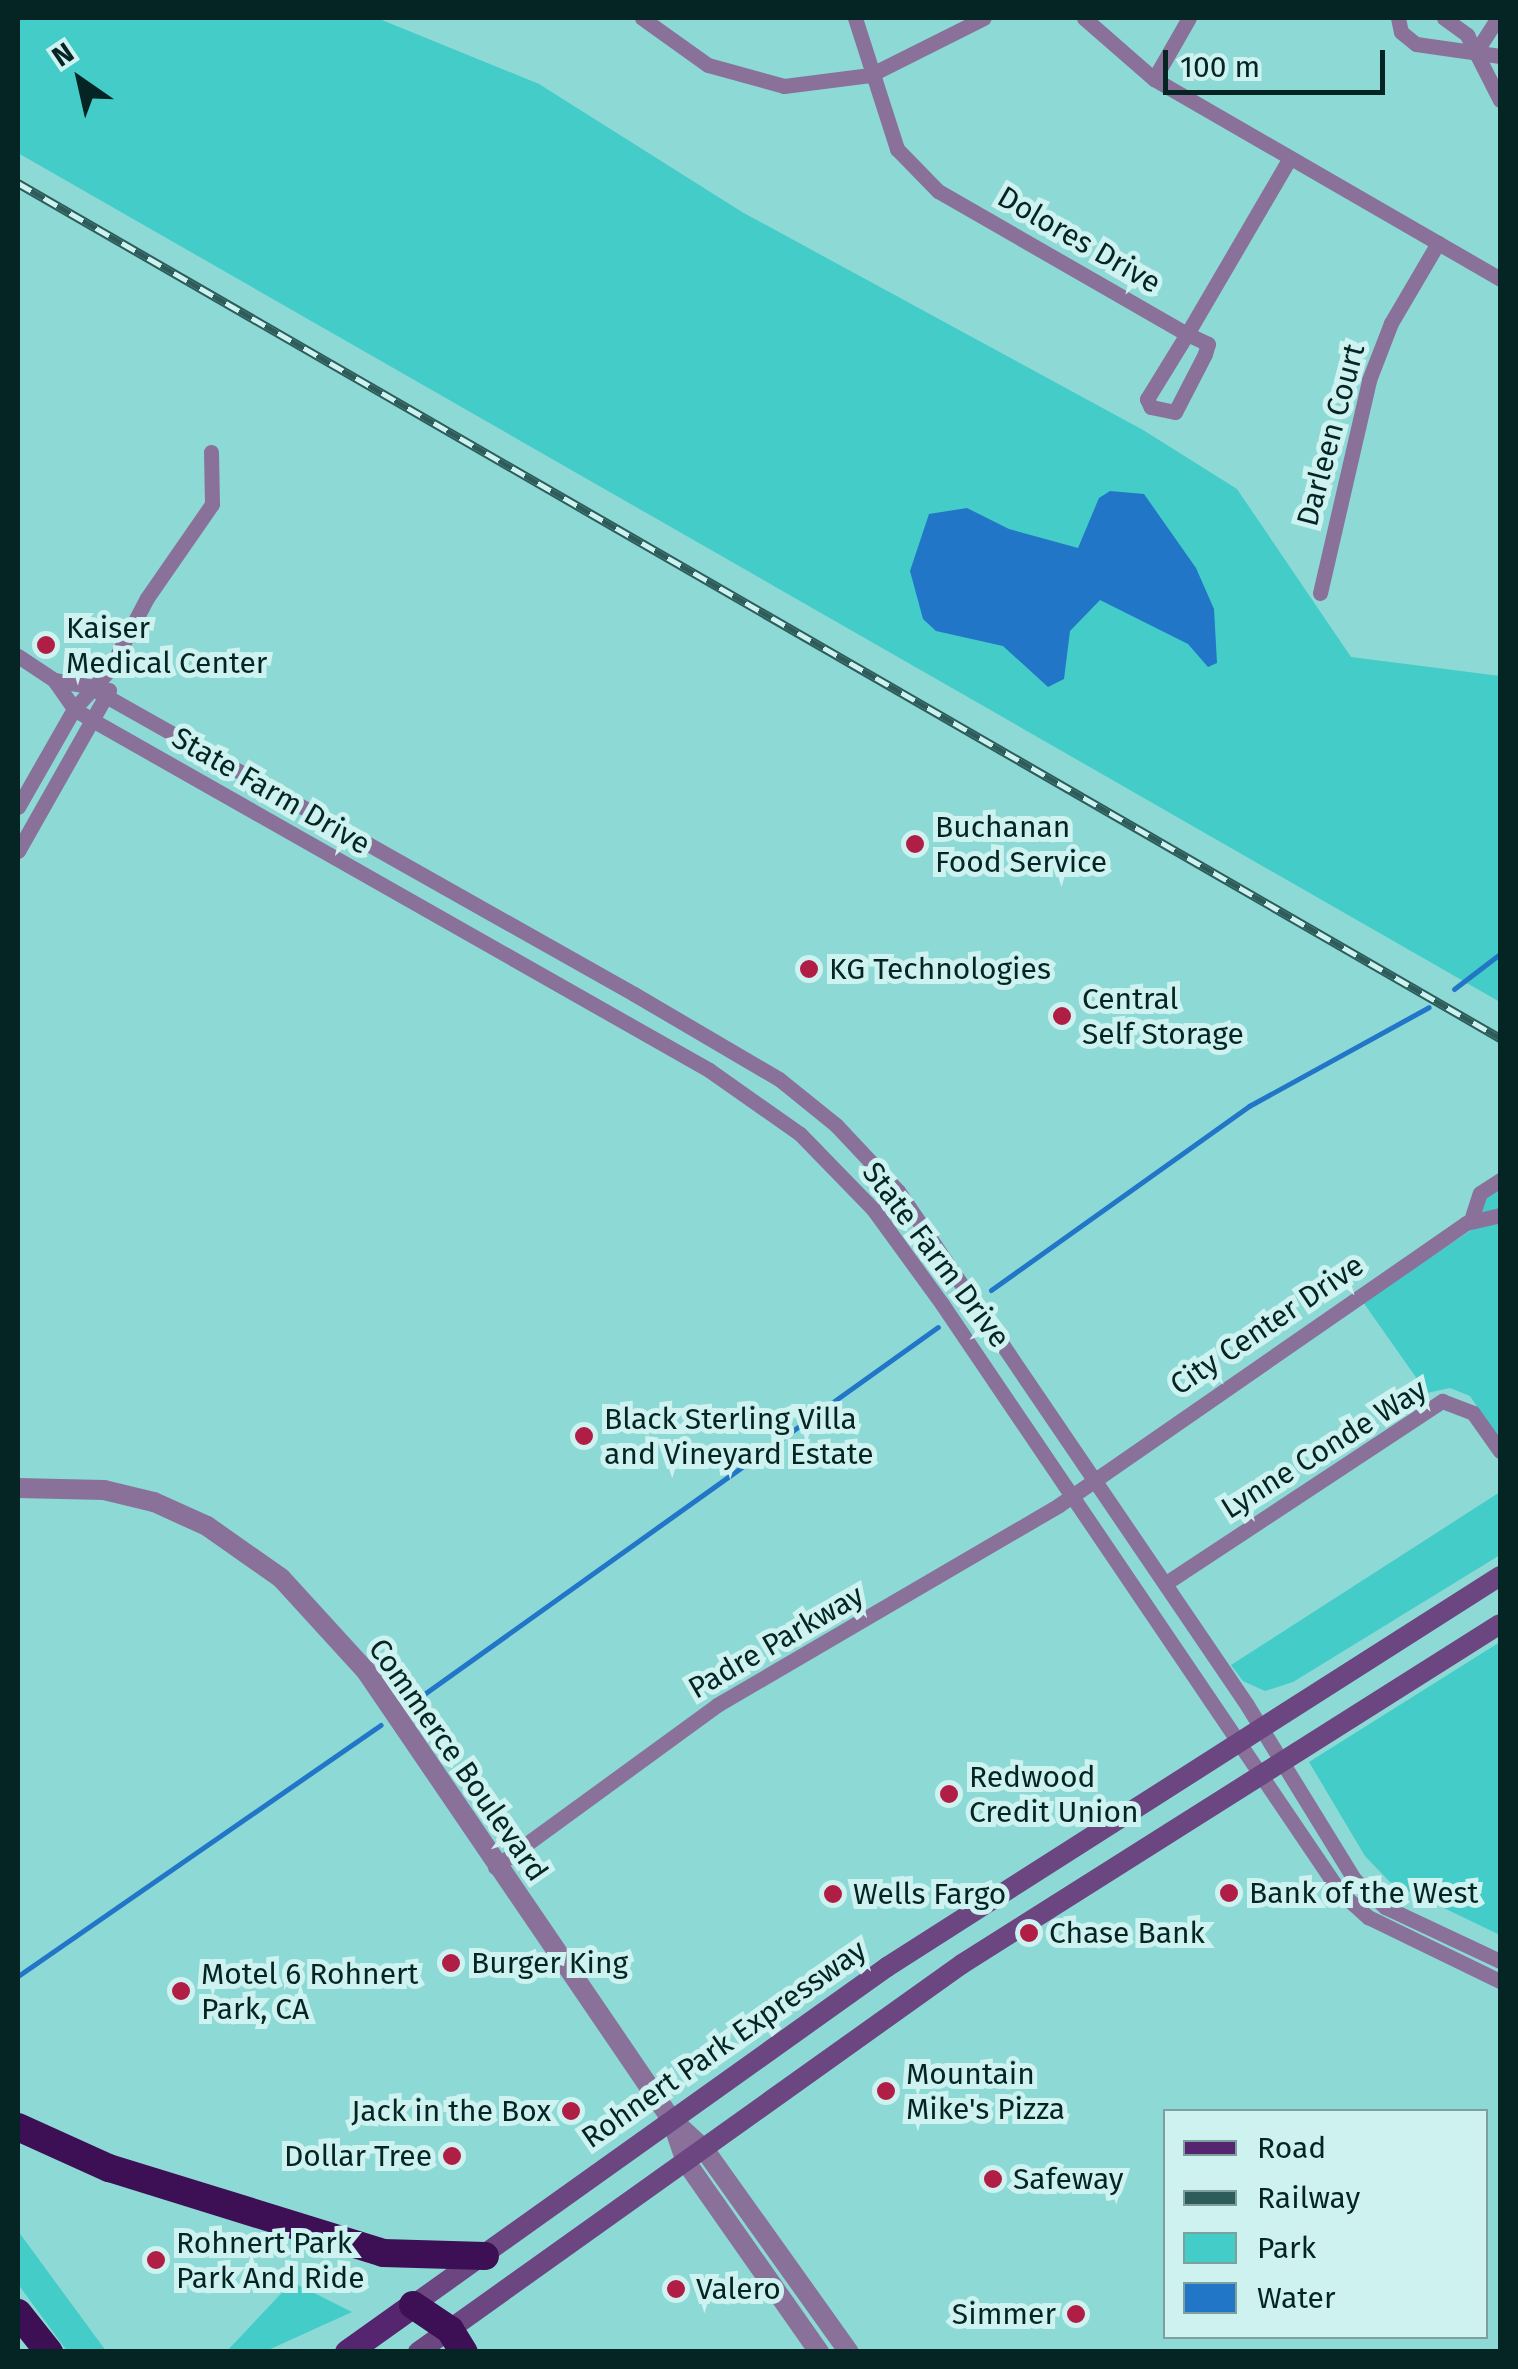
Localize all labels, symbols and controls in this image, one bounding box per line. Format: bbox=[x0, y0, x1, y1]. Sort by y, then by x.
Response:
north arrow bbox=[30, 30, 130, 130]
scale bar bbox=[1168, 30, 1390, 92]
text: N bbox=[46, 36, 80, 74]
text: 100 m bbox=[1180, 49, 1260, 85]
street label: Dolores Drive bbox=[991, 179, 1167, 301]
street label: Darleen Court bbox=[1289, 340, 1373, 530]
place label: Kaiser Medical Center bbox=[66, 610, 267, 680]
marker: Kaiser Medical Center bbox=[35, 634, 57, 656]
street label: State Farm Drive bbox=[166, 720, 376, 862]
place label: Buchanan Food Service bbox=[935, 809, 1107, 880]
marker: Buchanan Food Service bbox=[904, 833, 926, 855]
place label: KG Technologies bbox=[829, 951, 1051, 987]
marker: KG Technologies bbox=[798, 958, 820, 980]
place label: Central Self Storage bbox=[1082, 981, 1244, 1052]
marker: Central Self Storage bbox=[1051, 1005, 1073, 1027]
street label: State Farm Drive bbox=[855, 1155, 1017, 1355]
street label: City Center Drive bbox=[1164, 1247, 1370, 1403]
street label: Lynne Conde Way bbox=[1215, 1371, 1433, 1527]
place label: Black Sterling Villa and Vineyard Estate bbox=[604, 1401, 873, 1472]
marker: Black Sterling Villa and Vineyard Estate bbox=[573, 1425, 595, 1447]
street label: Padre Parkway bbox=[682, 1577, 870, 1707]
street label: Commerce Boulevard bbox=[361, 1632, 555, 1888]
place label: Redwood Credit Union bbox=[969, 1759, 1139, 1830]
marker: Redwood Credit Union bbox=[938, 1783, 960, 1805]
place label: Bank of the West bbox=[1249, 1875, 1478, 1911]
place label: Wells Fargo bbox=[853, 1876, 1006, 1912]
marker: Bank of the West bbox=[1218, 1882, 1240, 1904]
marker: Wells Fargo bbox=[822, 1883, 844, 1905]
place label: Chase Bank bbox=[1049, 1915, 1205, 1951]
marker: Chase Bank bbox=[1018, 1922, 1040, 1944]
street label: Rohnert Park Expressway bbox=[575, 1932, 873, 2156]
place label: Burger King bbox=[471, 1945, 628, 1981]
marker: Burger King bbox=[440, 1952, 462, 1974]
place label: Motel 6 Rohnert Park, CA bbox=[201, 1956, 418, 2026]
marker: Motel 6 Rohnert Park, CA bbox=[170, 1980, 192, 2002]
place label: Mountain Mike's Pizza bbox=[906, 2056, 1065, 2126]
marker: Mountain Mike's Pizza bbox=[875, 2080, 897, 2102]
place label: Jack in the Box bbox=[351, 2093, 551, 2129]
marker: Jack in the Box bbox=[560, 2100, 582, 2122]
legend bbox=[1163, 2109, 1488, 2339]
text: Road bbox=[1257, 2130, 1326, 2166]
place label: Dollar Tree bbox=[284, 2138, 432, 2174]
marker: Dollar Tree bbox=[441, 2145, 463, 2167]
place label: Safeway bbox=[1013, 2161, 1124, 2197]
marker: Safeway bbox=[982, 2168, 1004, 2190]
text: Railway bbox=[1257, 2180, 1360, 2216]
place label: Rohnert Park Park And Ride bbox=[176, 2225, 365, 2296]
text: Park bbox=[1257, 2230, 1316, 2266]
marker: Rohnert Park Park And Ride bbox=[145, 2249, 167, 2271]
place label: Valero bbox=[696, 2271, 781, 2307]
marker: Valero bbox=[665, 2278, 687, 2300]
text: Water bbox=[1257, 2280, 1336, 2316]
place label: Simmer bbox=[952, 2296, 1056, 2332]
marker: Simmer bbox=[1065, 2303, 1087, 2325]

